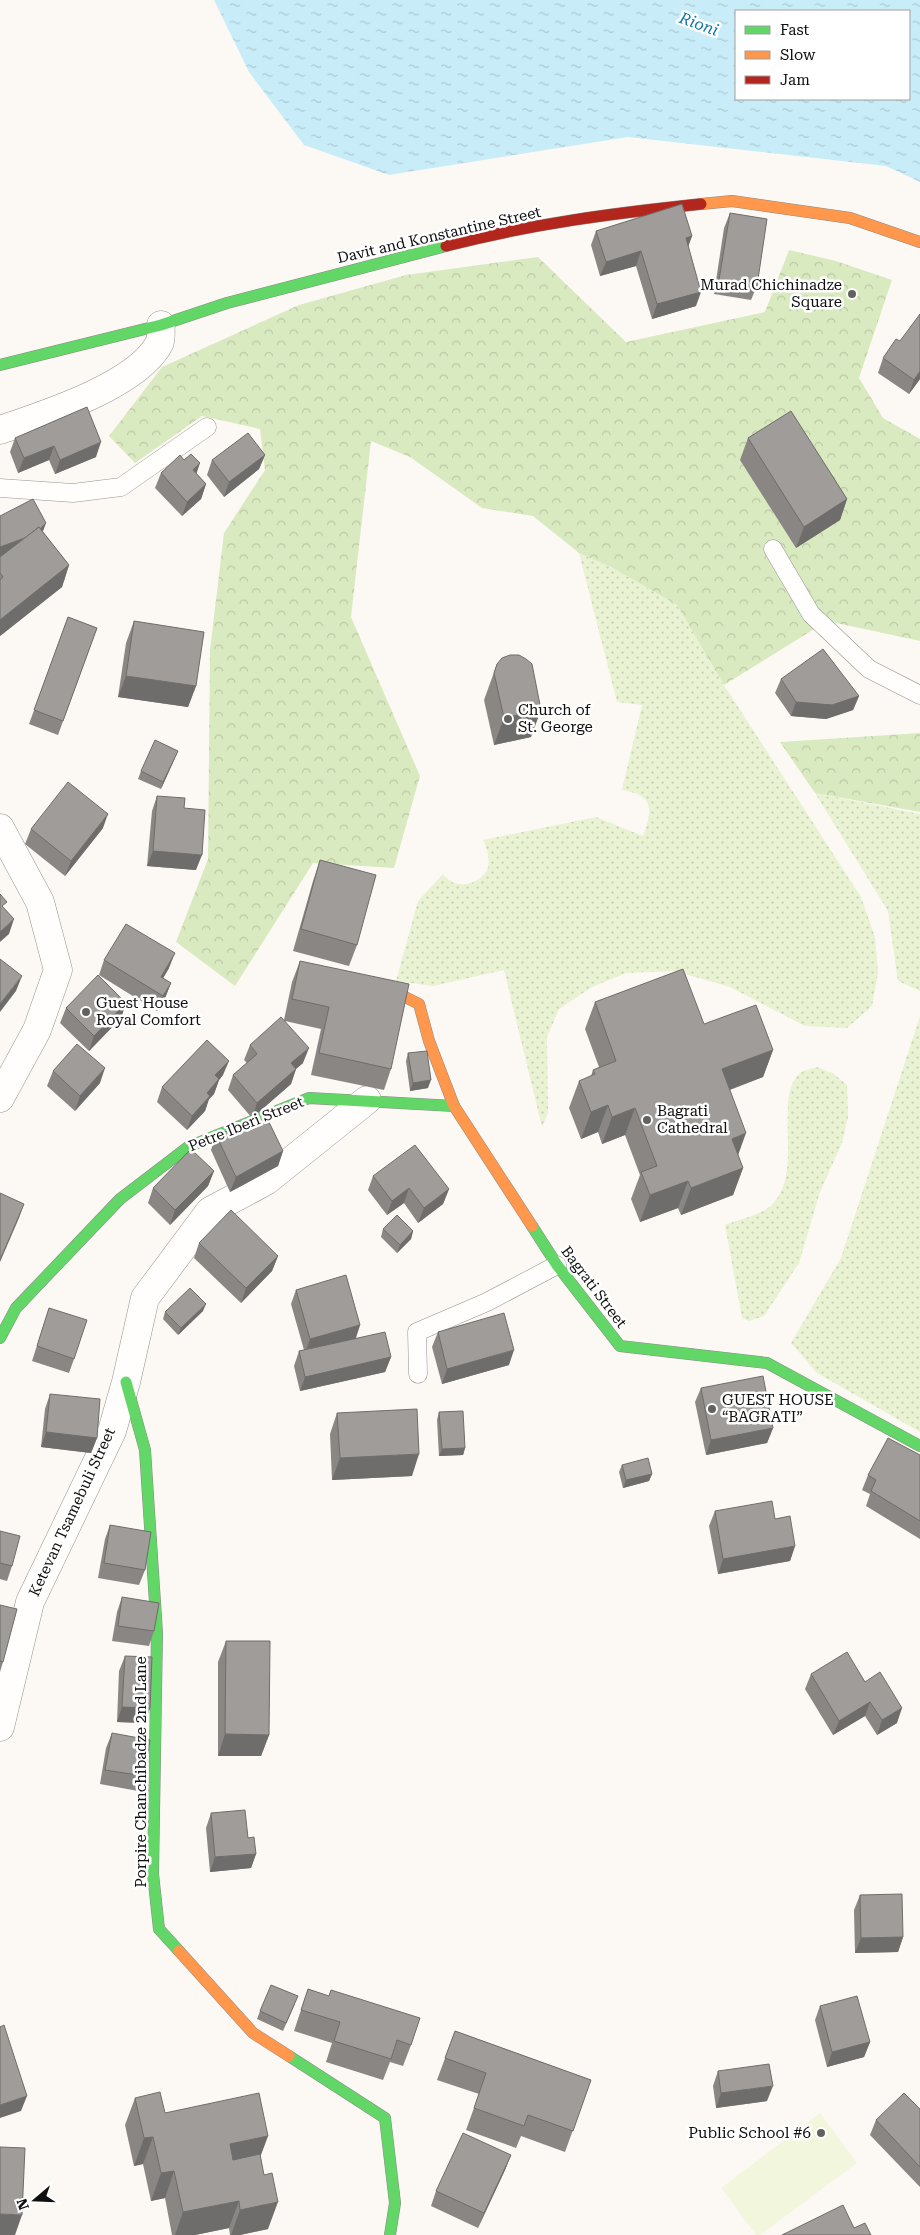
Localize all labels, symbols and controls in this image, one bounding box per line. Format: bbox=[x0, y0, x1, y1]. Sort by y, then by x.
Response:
water label: Rioni bbox=[676, 8, 721, 40]
legend bbox=[735, 10, 910, 100]
text: Fast bbox=[780, 21, 810, 39]
text: Slow bbox=[780, 46, 816, 64]
text: Jam bbox=[780, 71, 810, 89]
street label: Davit and Konstantine Street bbox=[335, 203, 543, 267]
place label: Murad Chichinadze Square bbox=[700, 276, 842, 311]
marker: Murad Chichinadze Square bbox=[846, 288, 858, 300]
place label: Church of St. George bbox=[518, 701, 593, 736]
marker: Church of St. George bbox=[502, 713, 514, 725]
place label: Guest House Royal Comfort bbox=[96, 994, 201, 1029]
marker: Guest House Royal Comfort bbox=[80, 1006, 92, 1018]
street label: Petre Iberi Street bbox=[186, 1093, 307, 1155]
place label: Bagrati Cathedral bbox=[657, 1102, 728, 1137]
marker: Bagrati Cathedral bbox=[641, 1114, 653, 1126]
street label: Bagrati Street bbox=[557, 1243, 631, 1332]
place label: GUEST HOUSE “BAGRATI” bbox=[722, 1391, 834, 1426]
marker: GUEST HOUSE “BAGRATI” bbox=[706, 1403, 718, 1415]
street label: Ketevan Tsamebuli Street bbox=[25, 1424, 119, 1599]
street label: Porpire Chanchibadze 2nd Lane bbox=[132, 1656, 150, 1888]
place label: Public School #6 bbox=[688, 2124, 811, 2142]
marker: Public School #6 bbox=[815, 2127, 827, 2139]
north arrow bbox=[10, 2175, 60, 2225]
text: N bbox=[13, 2196, 32, 2212]

